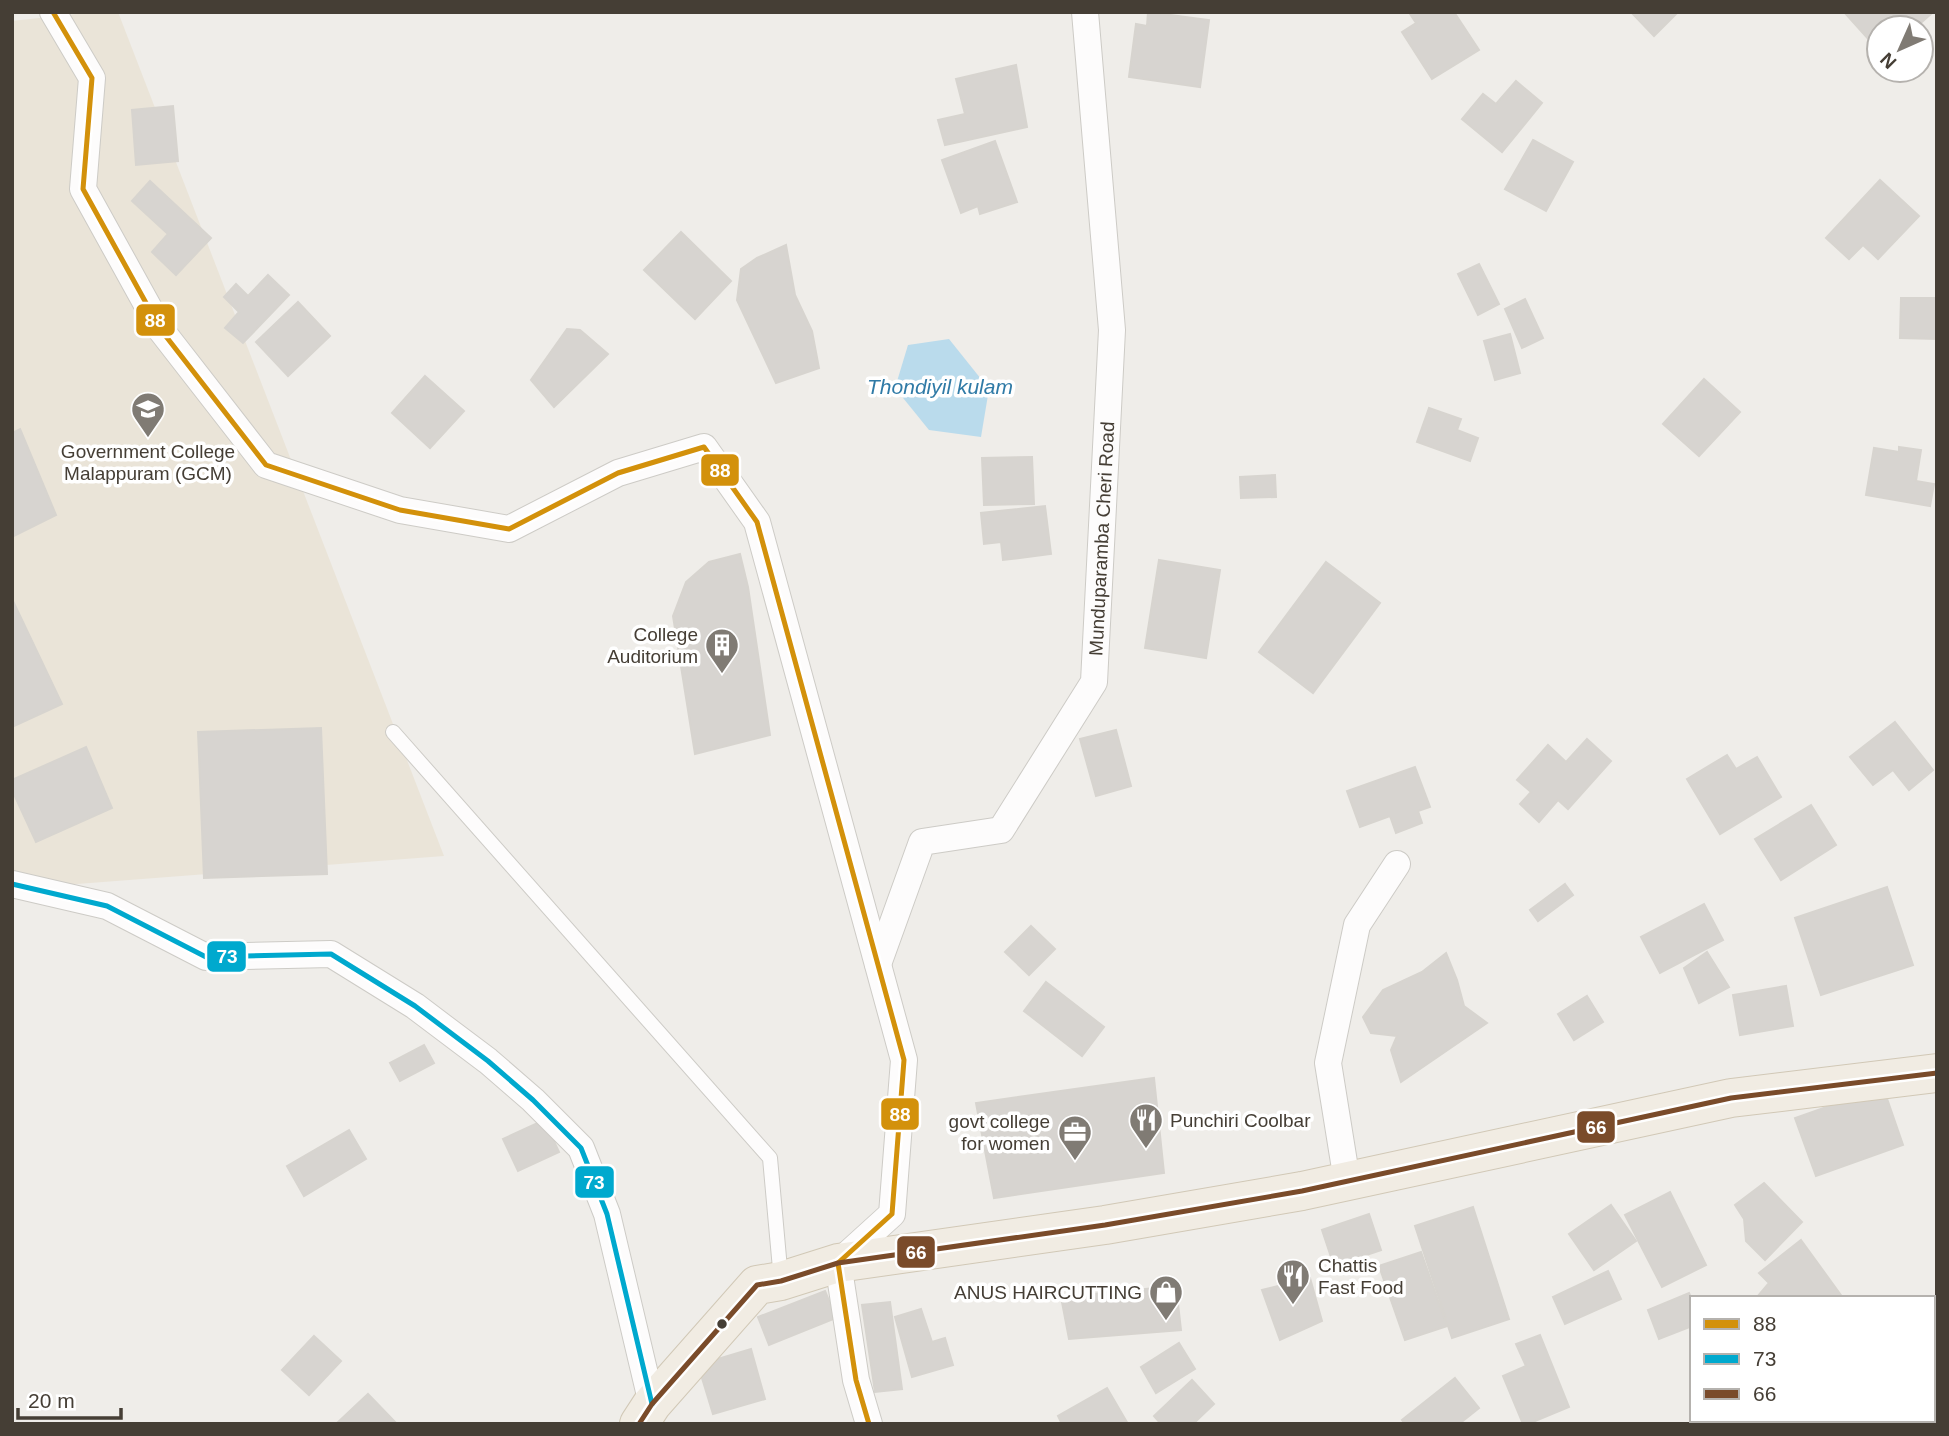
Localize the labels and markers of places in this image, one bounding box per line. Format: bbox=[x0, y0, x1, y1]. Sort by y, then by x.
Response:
school or university icon: Government College Malappuram (GCM) bbox=[129, 390, 167, 439]
place label: Government College Malappuram (GCM) bbox=[61, 441, 235, 484]
place label: College Auditorium bbox=[607, 624, 698, 667]
building icon: College Auditorium bbox=[703, 626, 741, 675]
restaurant icon: Punchiri Coolbar bbox=[1127, 1101, 1165, 1150]
place label: Punchiri Coolbar bbox=[1170, 1110, 1311, 1131]
place label: govt college for women bbox=[949, 1111, 1050, 1154]
office icon: govt college for women bbox=[1056, 1113, 1094, 1162]
place label: Chattis Fast Food bbox=[1318, 1255, 1404, 1298]
restaurant icon: Chattis Fast Food bbox=[1274, 1257, 1312, 1306]
shop icon: ANUS HAIRCUTTING bbox=[1147, 1273, 1185, 1322]
place label: ANUS HAIRCUTTING bbox=[954, 1282, 1142, 1303]
unlabelled marker bbox=[715, 1317, 729, 1331]

